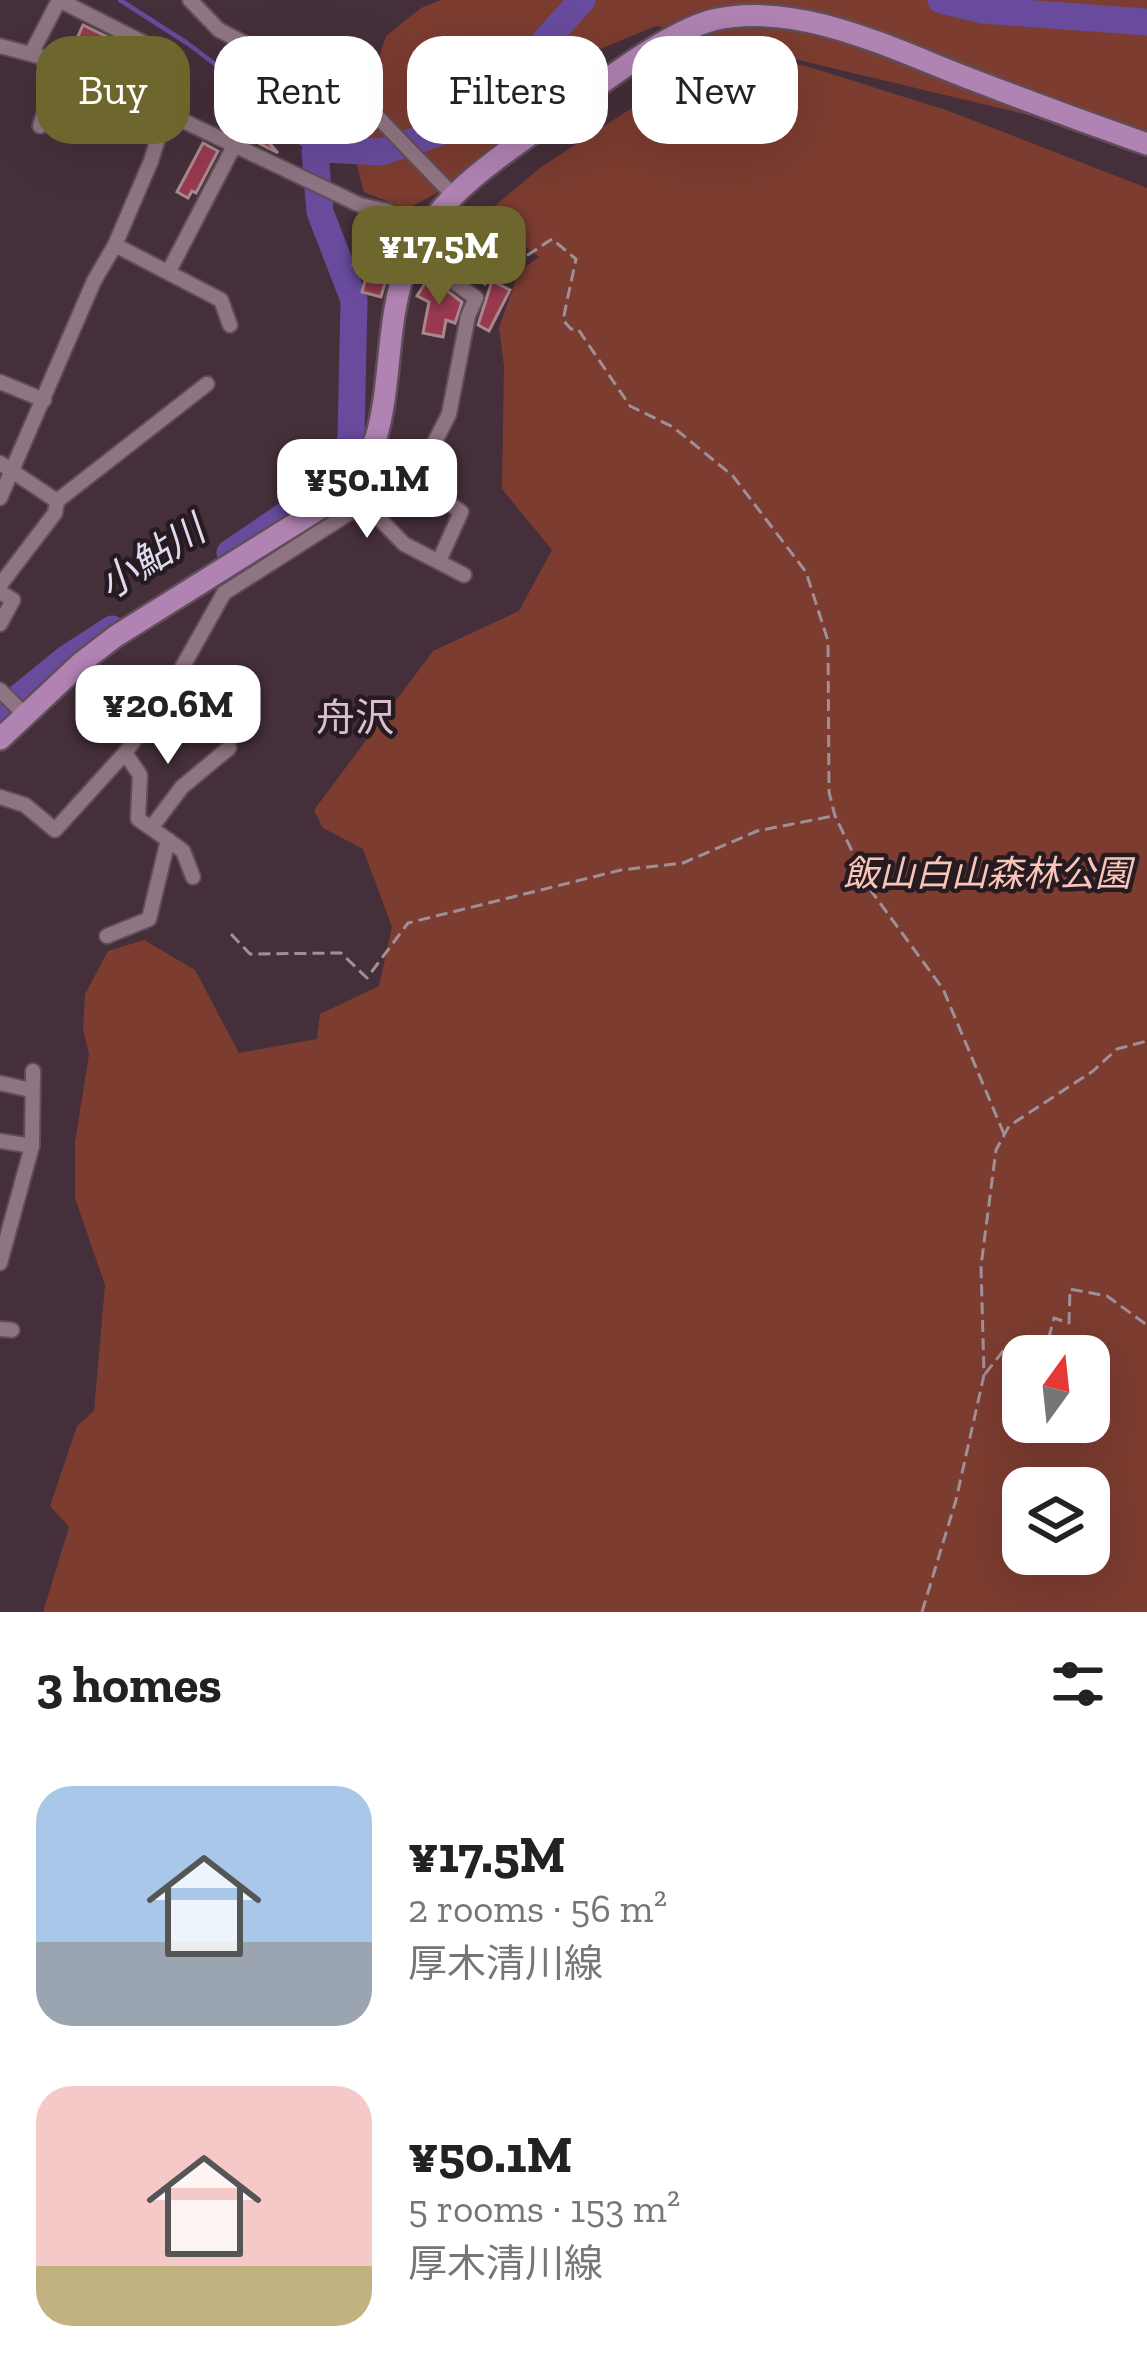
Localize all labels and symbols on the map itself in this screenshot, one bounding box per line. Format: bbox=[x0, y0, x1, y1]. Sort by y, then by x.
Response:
pin: ¥17.5M bbox=[341, 206, 537, 308]
pin: ¥50.1M bbox=[269, 439, 465, 541]
water label: 小鮎川 bbox=[89, 504, 216, 609]
pin: ¥20.6M bbox=[70, 665, 266, 767]
district label: 舟沢 bbox=[316, 694, 394, 741]
park label: 飯山白山森林公園 bbox=[843, 852, 1136, 895]
north arrow bbox=[1002, 1335, 1110, 1443]

